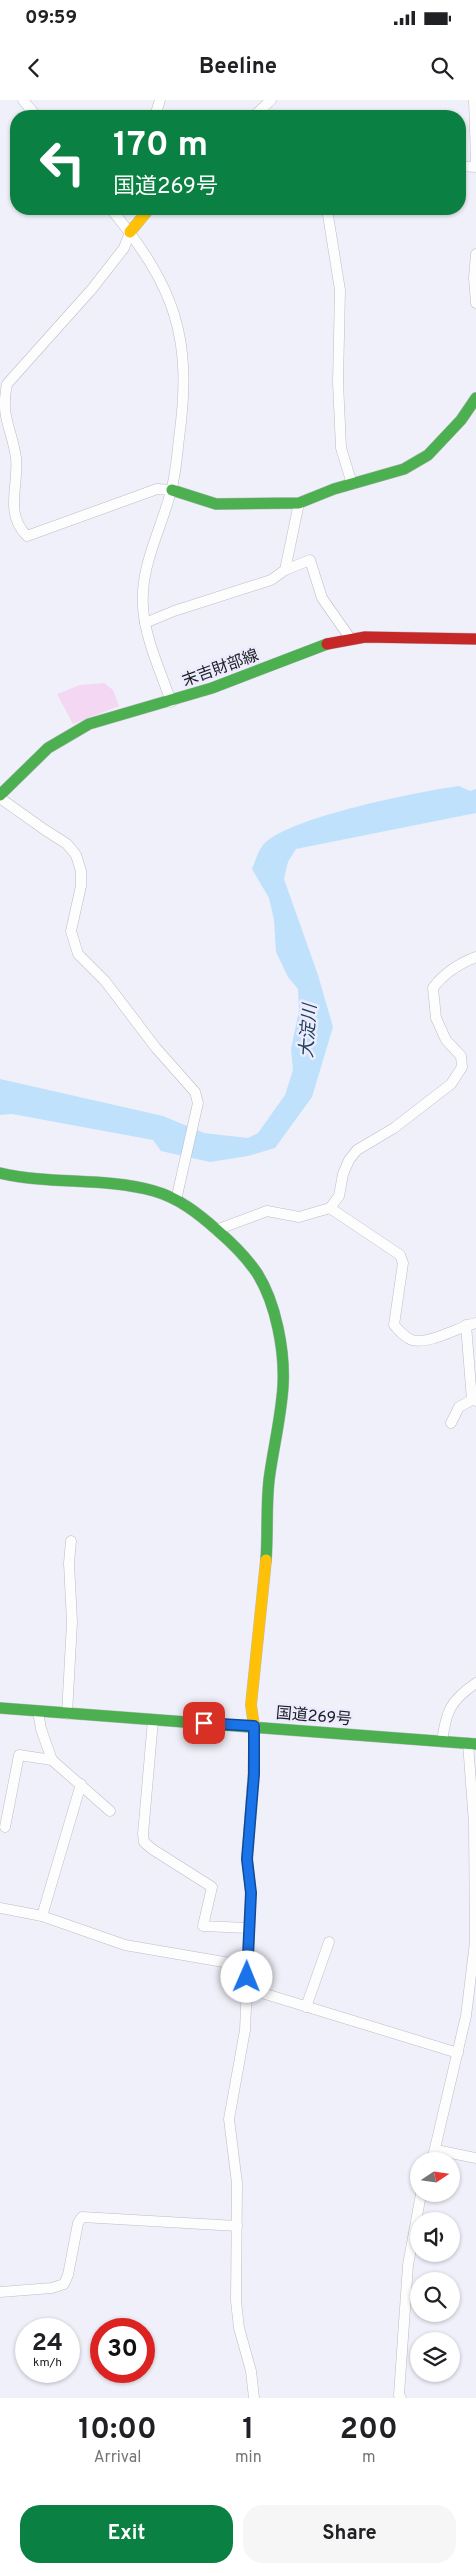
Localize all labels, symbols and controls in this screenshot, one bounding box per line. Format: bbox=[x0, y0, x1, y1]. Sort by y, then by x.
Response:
text: 09:59 bbox=[25, 6, 77, 30]
icon: back bbox=[20, 54, 48, 82]
text: Beeline bbox=[199, 54, 277, 81]
icon: search bbox=[428, 54, 456, 82]
text: 170 m bbox=[113, 124, 208, 168]
icon: left bbox=[30, 130, 95, 195]
text: 国道269号 bbox=[113, 174, 218, 201]
street label: 末吉財部線 bbox=[180, 646, 262, 692]
water label: 大淀川 bbox=[296, 1001, 323, 1059]
pin bbox=[183, 1702, 225, 1744]
street label: 国道269号 bbox=[275, 1704, 353, 1730]
icon: arrive bbox=[190, 1709, 218, 1737]
position arrow bbox=[220, 1950, 272, 2002]
north arrow bbox=[410, 2152, 460, 2202]
map controls bbox=[410, 2152, 460, 2382]
button: sound bbox=[410, 2212, 460, 2262]
button: search bbox=[410, 2272, 460, 2322]
speed limit sign: 30 bbox=[90, 2318, 155, 2383]
text: 24 bbox=[32, 2328, 63, 2360]
button: layers bbox=[410, 2332, 460, 2382]
text: km/h bbox=[33, 2355, 62, 2371]
text: 10:00 bbox=[78, 2412, 157, 2449]
text: 1 bbox=[242, 2412, 254, 2449]
text: 200 bbox=[340, 2412, 398, 2449]
text: Arrival bbox=[94, 2448, 141, 2468]
text: min bbox=[235, 2448, 262, 2468]
text: m bbox=[362, 2448, 376, 2468]
button: Exit bbox=[20, 2505, 233, 2563]
button: Share bbox=[243, 2505, 456, 2563]

